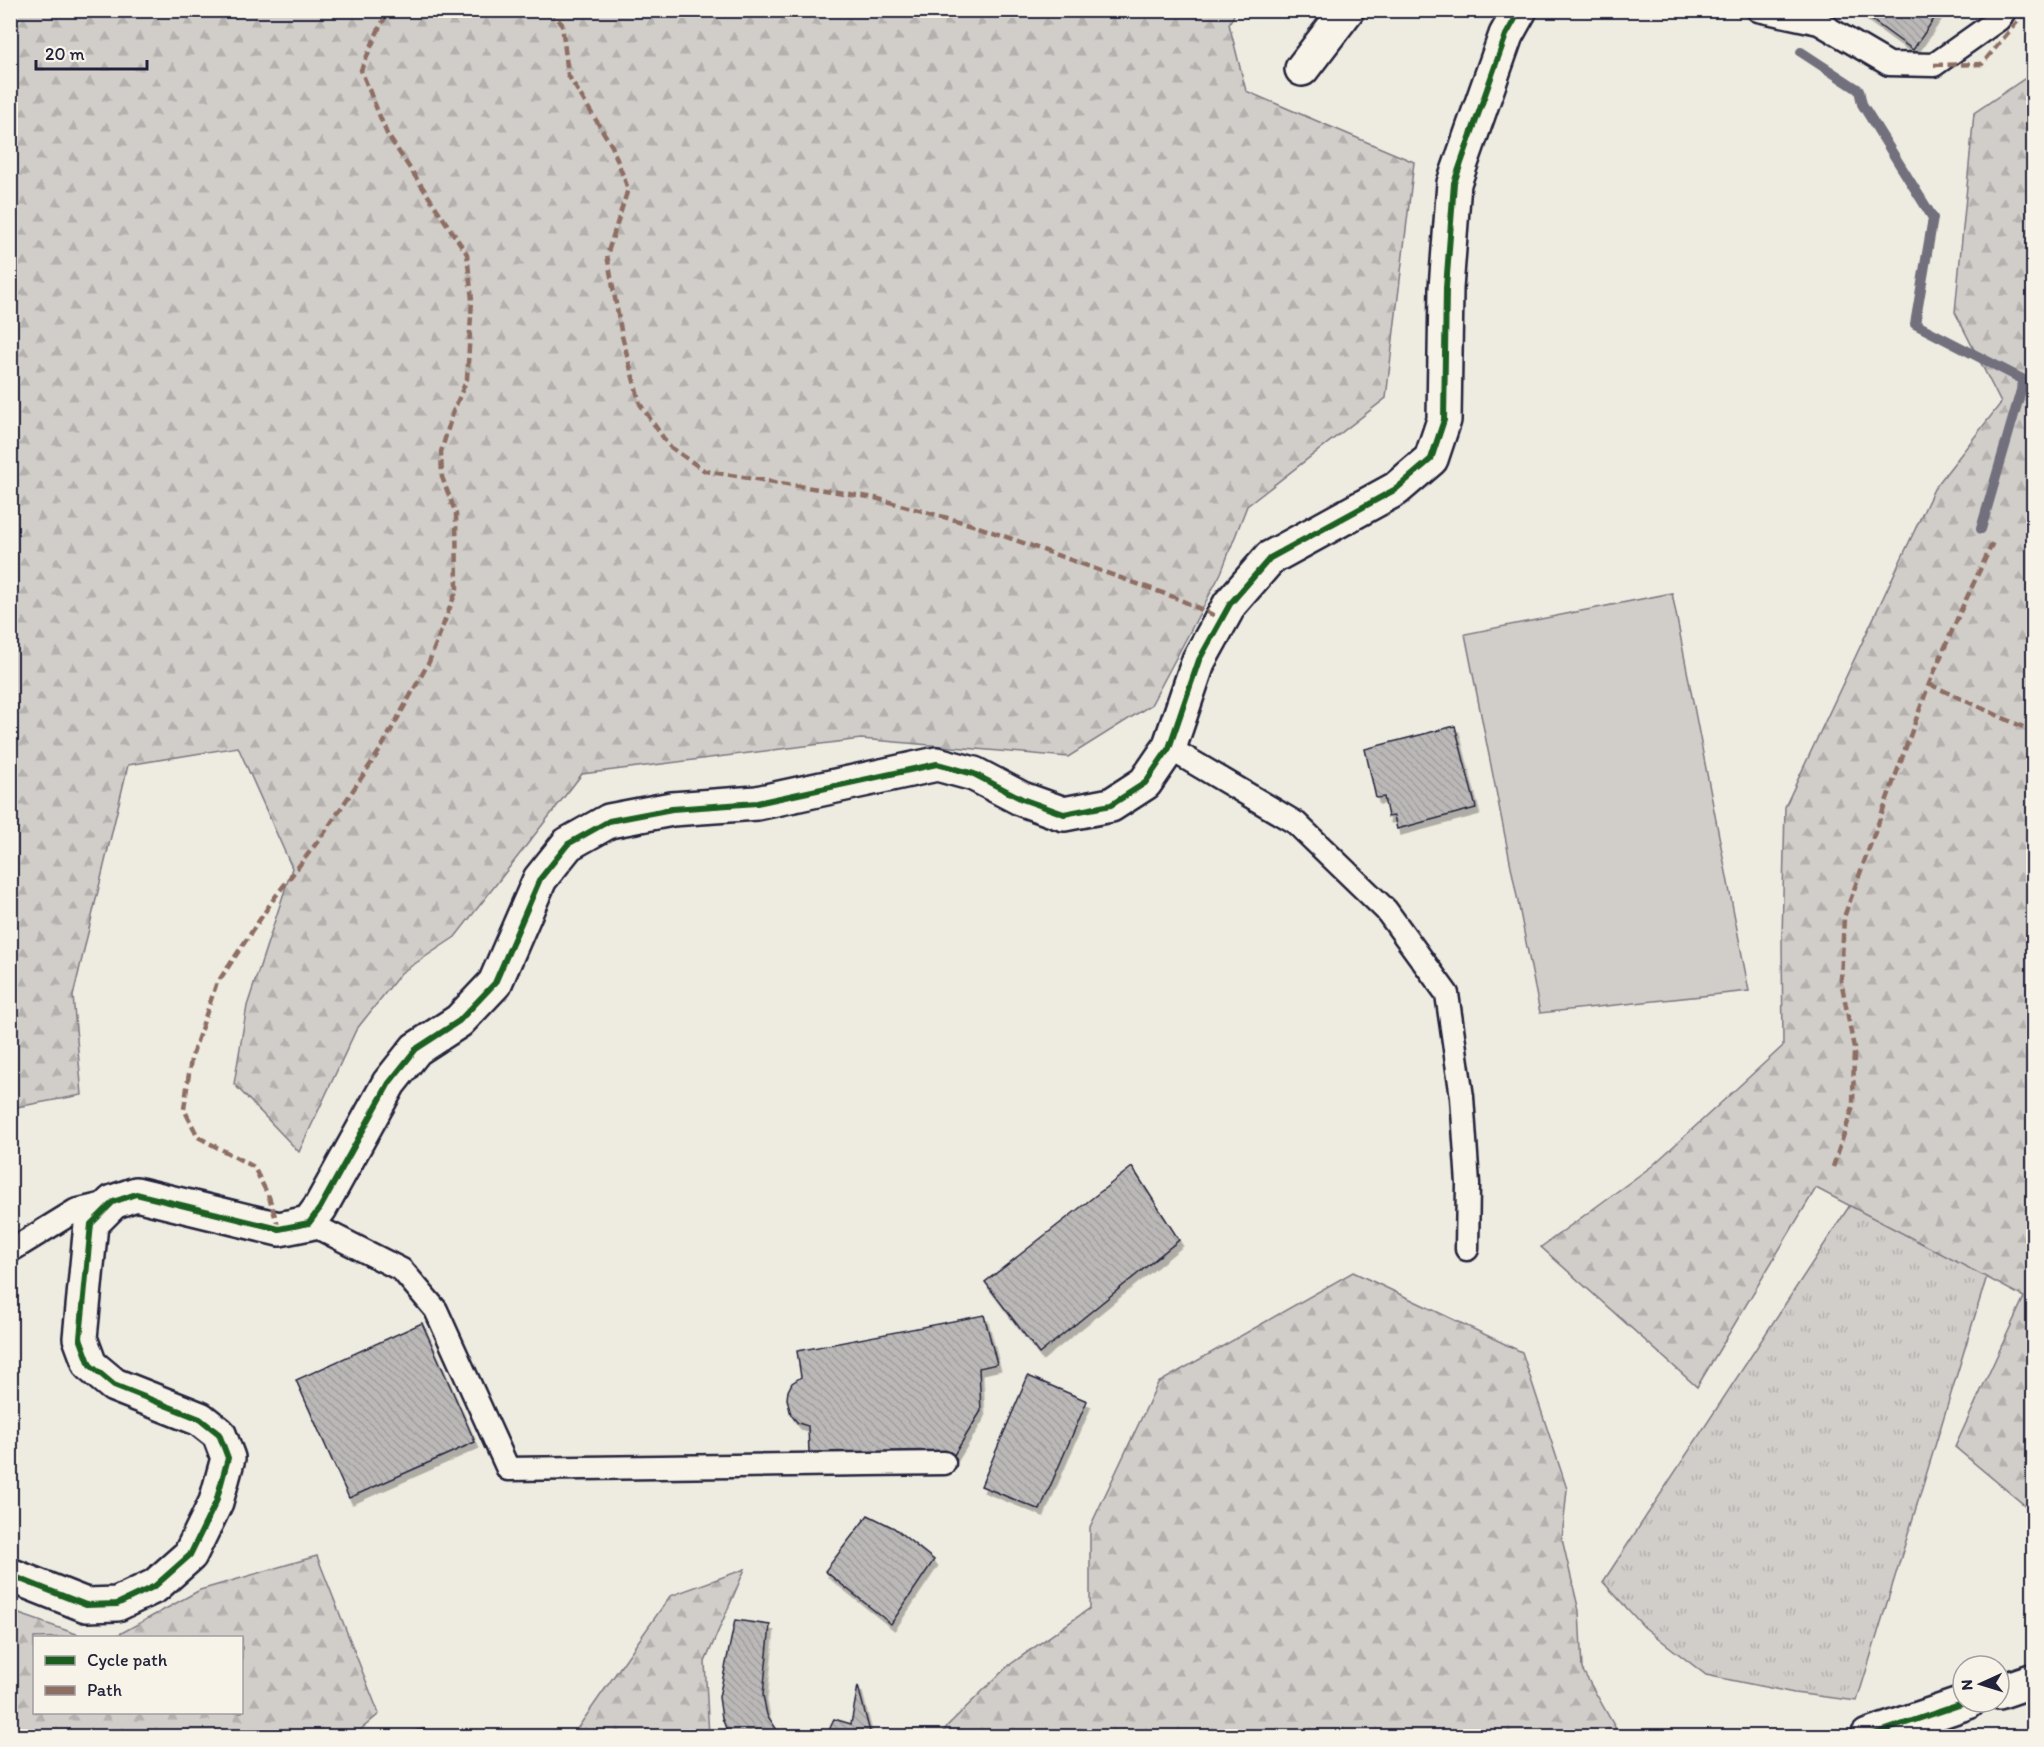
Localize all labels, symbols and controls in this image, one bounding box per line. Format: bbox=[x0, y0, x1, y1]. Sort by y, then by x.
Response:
scale bar bbox=[36, 33, 147, 71]
text: 20 m bbox=[45, 43, 85, 65]
legend bbox=[33, 1636, 243, 1714]
text: Cycle path bbox=[87, 1649, 168, 1671]
north arrow bbox=[1951, 1654, 2011, 1714]
text: Path bbox=[87, 1679, 122, 1701]
text: N bbox=[1957, 1679, 1976, 1691]

